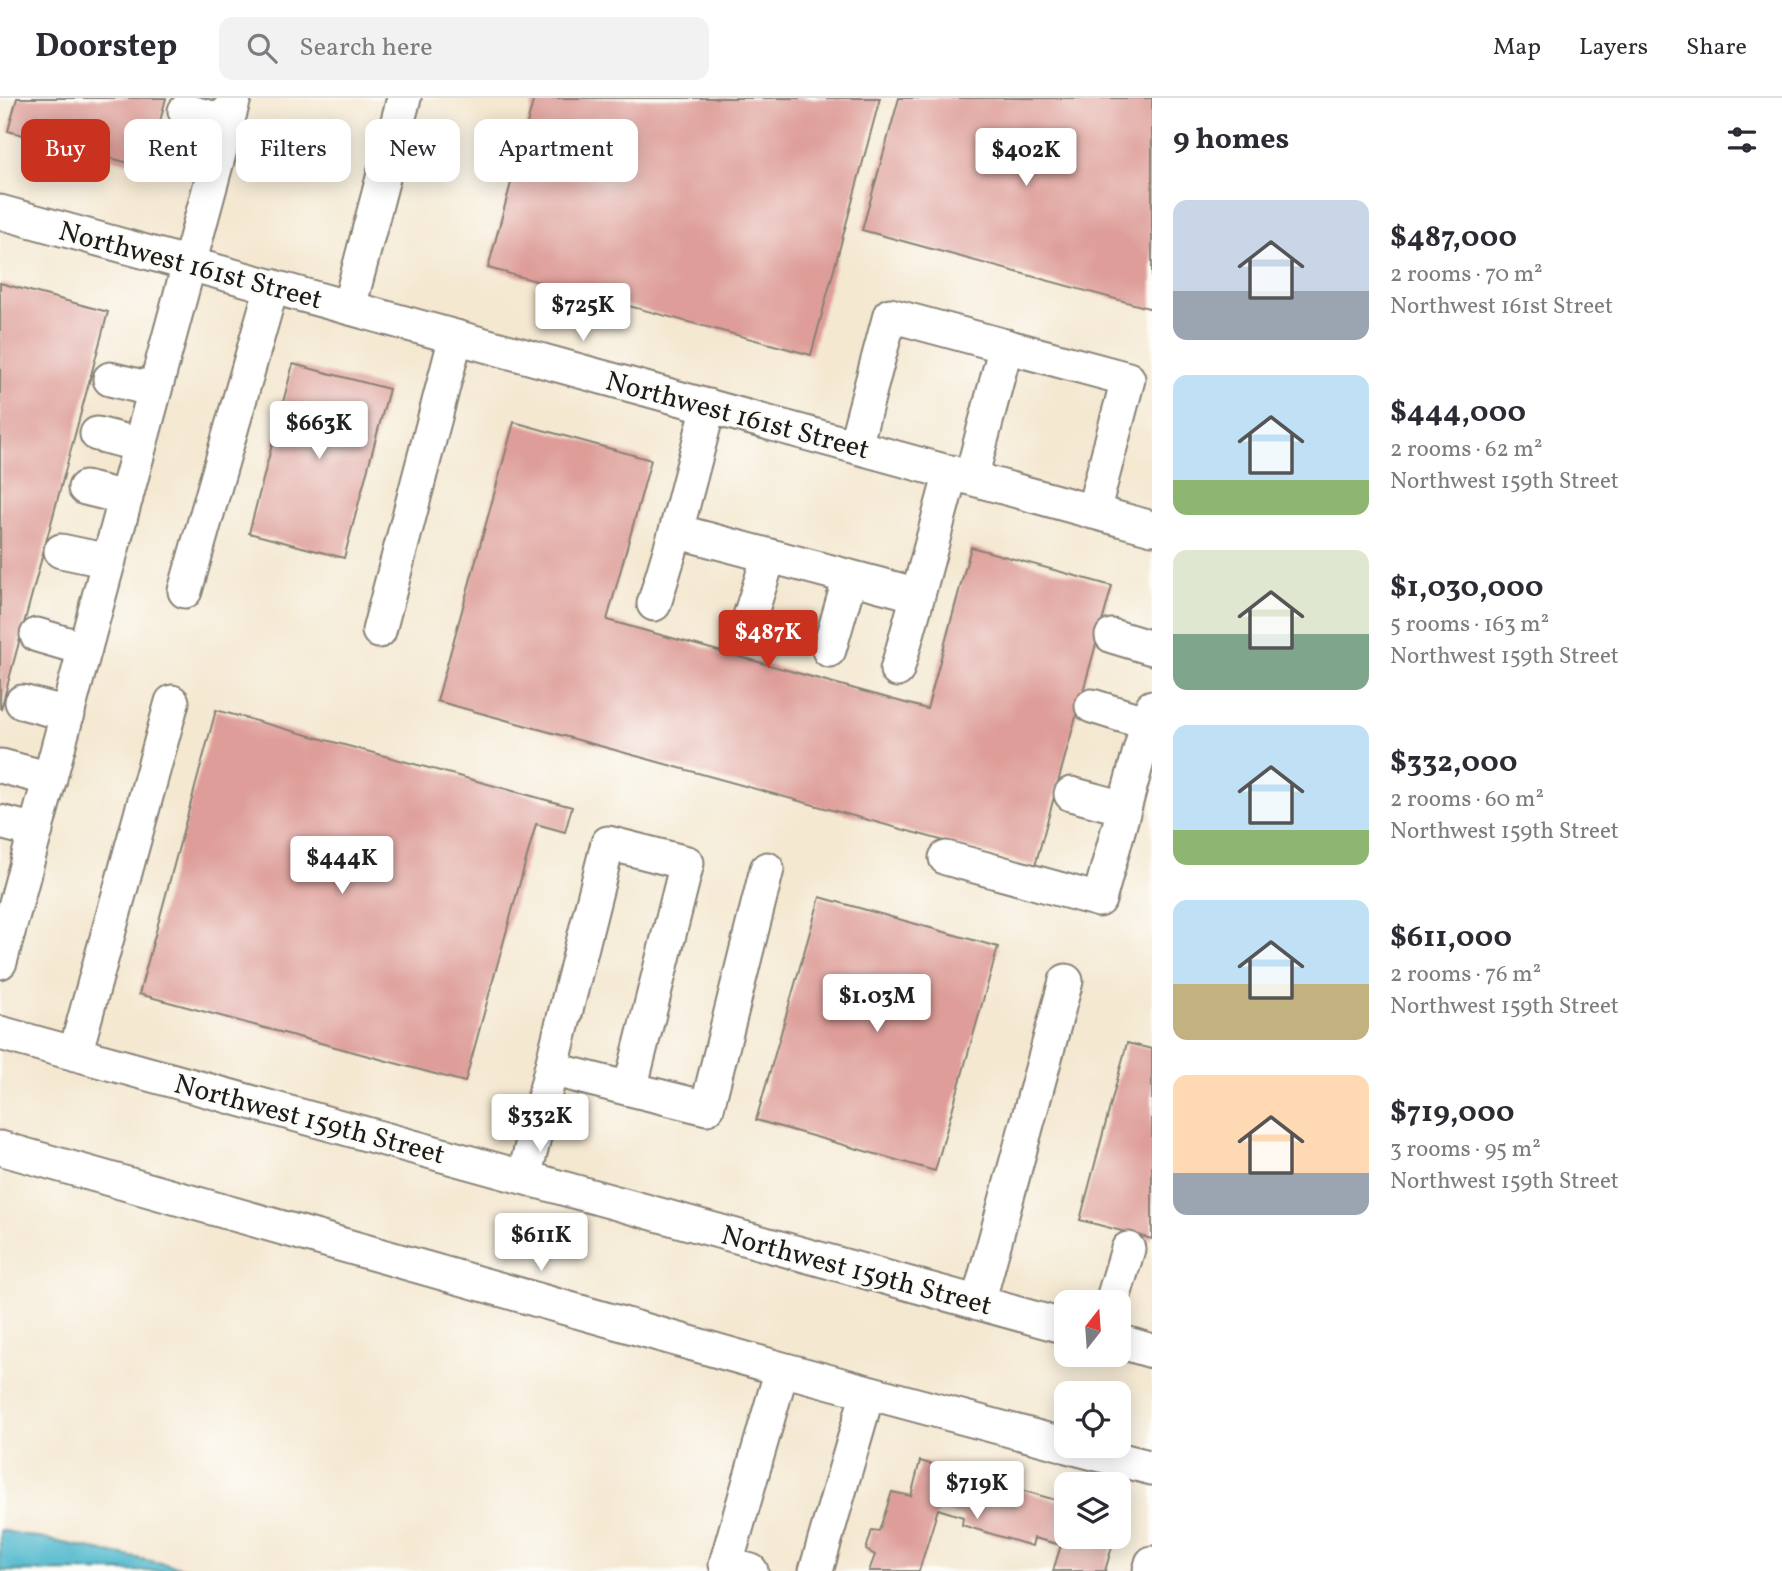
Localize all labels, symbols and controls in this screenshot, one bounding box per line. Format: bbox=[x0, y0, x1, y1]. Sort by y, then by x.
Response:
search box bbox=[219, 17, 709, 80]
text: Doorstep bbox=[35, 25, 177, 71]
icon: search bbox=[243, 29, 281, 67]
text: Search here bbox=[299, 30, 433, 66]
text: Map bbox=[1493, 31, 1541, 65]
text: Layers bbox=[1579, 31, 1648, 65]
text: Share bbox=[1686, 31, 1747, 65]
chip: Buy bbox=[21, 119, 110, 182]
chip: Rent bbox=[124, 119, 222, 182]
chip: Filters bbox=[236, 119, 351, 182]
chip: New bbox=[365, 119, 460, 182]
chip: Apartment bbox=[474, 119, 638, 182]
text: 9 homes bbox=[1173, 119, 1289, 161]
icon: filters bbox=[1723, 121, 1761, 159]
pin: $402K bbox=[977, 129, 1075, 188]
text: $402K bbox=[991, 135, 1061, 167]
street label: Northwest 161st Street bbox=[54, 212, 327, 320]
text: $487,000 bbox=[1390, 217, 1517, 259]
icon: home bbox=[1229, 228, 1313, 312]
text: 2 rooms · 70 m² bbox=[1390, 259, 1543, 291]
pin: $725K bbox=[534, 284, 632, 343]
text: $725K bbox=[551, 290, 615, 322]
text: Northwest 161st Street bbox=[1390, 291, 1613, 323]
street label: Northwest 161st Street bbox=[601, 362, 874, 470]
text: $444,000 bbox=[1390, 392, 1526, 434]
pin: $663K bbox=[270, 402, 368, 461]
icon: home bbox=[1229, 403, 1313, 487]
text: $663K bbox=[286, 408, 352, 440]
text: 2 rooms · 62 m² bbox=[1390, 434, 1542, 466]
text: Northwest 159th Street bbox=[1390, 466, 1619, 498]
text: $1,030,000 bbox=[1390, 567, 1544, 609]
icon: home bbox=[1229, 578, 1313, 662]
text: 5 rooms · 163 m² bbox=[1390, 609, 1549, 641]
pin: $487K bbox=[719, 610, 817, 670]
text: $487K bbox=[735, 617, 801, 649]
text: Northwest 159th Street bbox=[1390, 641, 1619, 673]
text: $332,000 bbox=[1390, 742, 1518, 784]
icon: home bbox=[1229, 753, 1313, 837]
text: 2 rooms · 60 m² bbox=[1390, 784, 1544, 816]
text: Northwest 159th Street bbox=[1390, 816, 1619, 848]
pin: $444K bbox=[293, 836, 391, 896]
text: $444K bbox=[306, 843, 378, 875]
text: $611,000 bbox=[1390, 917, 1512, 959]
icon: home bbox=[1229, 928, 1313, 1012]
text: 2 rooms · 76 m² bbox=[1390, 959, 1541, 991]
pin: $1.03M bbox=[820, 974, 934, 1034]
text: $1.03M bbox=[839, 981, 915, 1013]
text: Northwest 159th Street bbox=[1390, 991, 1619, 1023]
street label: Northwest 159th Street bbox=[170, 1066, 449, 1175]
text: $719,000 bbox=[1390, 1092, 1514, 1134]
pin: $332K bbox=[491, 1094, 589, 1154]
text: $332K bbox=[508, 1101, 572, 1133]
icon: home bbox=[1229, 1103, 1313, 1187]
text: 3 rooms · 95 m² bbox=[1390, 1134, 1541, 1166]
text: Northwest 159th Street bbox=[1390, 1166, 1619, 1198]
pin: $611K bbox=[492, 1214, 590, 1273]
street label: Northwest 159th Street bbox=[717, 1217, 996, 1326]
text: $611K bbox=[511, 1220, 571, 1252]
north arrow bbox=[1054, 1290, 1130, 1367]
map controls bbox=[1054, 1290, 1131, 1549]
button: locate bbox=[1054, 1381, 1131, 1458]
pin: $719K bbox=[928, 1462, 1026, 1521]
text: $719K bbox=[946, 1468, 1008, 1500]
button: layers bbox=[1054, 1472, 1131, 1549]

